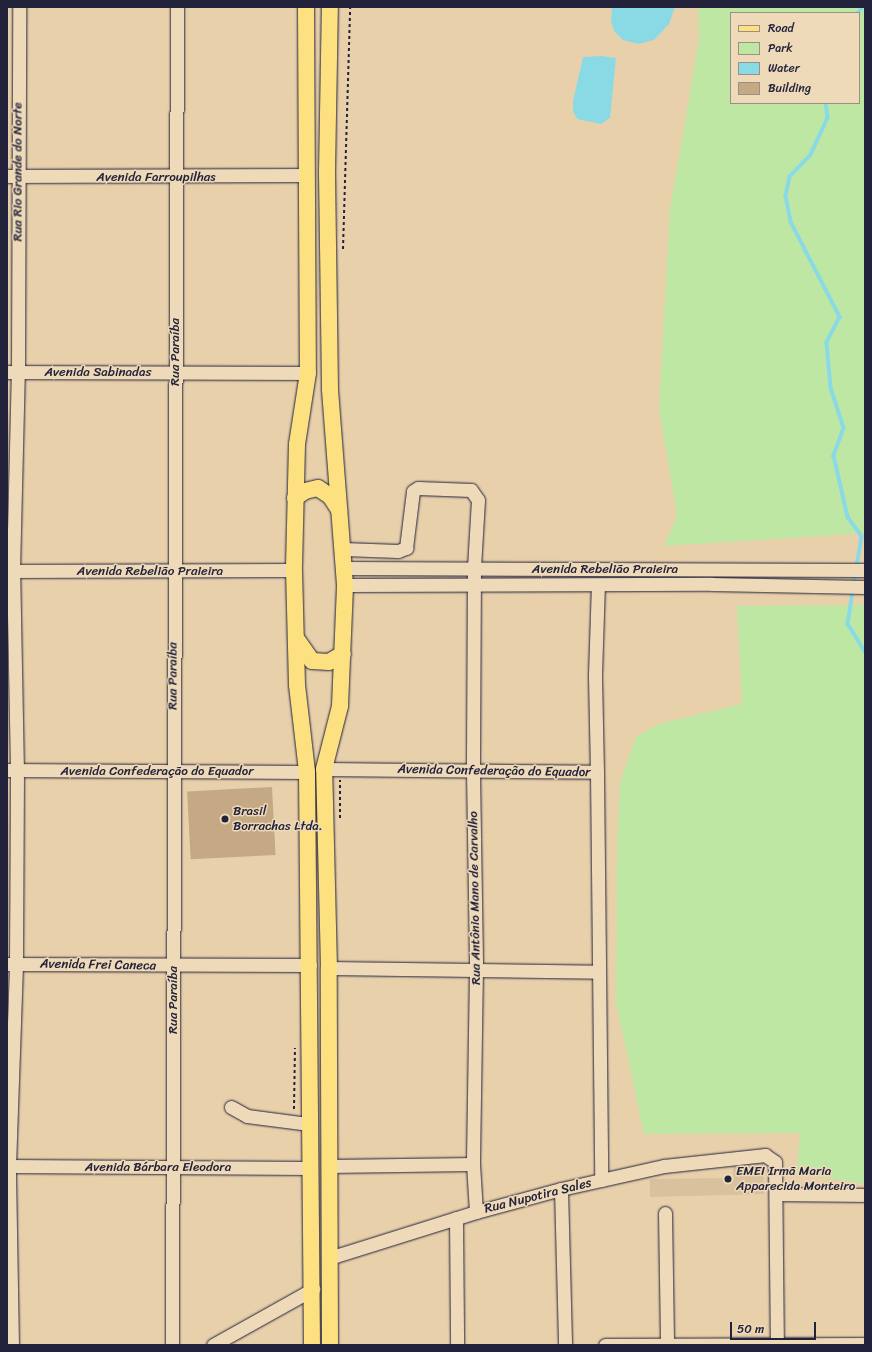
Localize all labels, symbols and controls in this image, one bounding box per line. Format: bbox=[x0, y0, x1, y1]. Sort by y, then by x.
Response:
legend bbox=[730, 12, 860, 104]
text: Road bbox=[768, 17, 794, 39]
text: Park bbox=[768, 37, 793, 59]
text: Water bbox=[768, 57, 800, 79]
text: Building bbox=[768, 77, 811, 99]
street label: Rua Rio Grande do Norte bbox=[10, 102, 26, 242]
street label: Avenida Farroupilhas bbox=[96, 169, 216, 185]
street label: Rua Paraíba bbox=[167, 318, 183, 386]
street label: Avenida Sabinadas bbox=[45, 364, 151, 380]
street label: Avenida Rebelião Praieira bbox=[532, 561, 678, 577]
street label: Avenida Rebelião Praieira bbox=[77, 563, 223, 579]
street label: Rua Paraíba bbox=[165, 642, 181, 710]
street label: Avenida Confederação do Equador bbox=[397, 762, 591, 780]
street label: Avenida Confederação do Equador bbox=[60, 763, 254, 779]
place label: Brasil Borrachas Ltda. bbox=[233, 804, 323, 835]
street label: Rua Antônio Mano de Carvalho bbox=[466, 811, 484, 985]
marker: Brasil Borrachas Ltda. bbox=[220, 814, 230, 824]
street label: Avenida Frei Caneca bbox=[40, 956, 156, 974]
street label: Rua Paraíba bbox=[165, 966, 181, 1034]
street label: Avenida Bárbara Eleodora bbox=[85, 1159, 231, 1175]
place label: EMEI Irmã Maria Apparecida Monteiro bbox=[736, 1164, 856, 1195]
marker: EMEI Irmã Maria Apparecida Monteiro bbox=[723, 1174, 733, 1184]
street label: Rua Nupotira Sales bbox=[483, 1175, 593, 1217]
scale bar bbox=[732, 1314, 818, 1340]
text: 50 m bbox=[737, 1318, 764, 1340]

